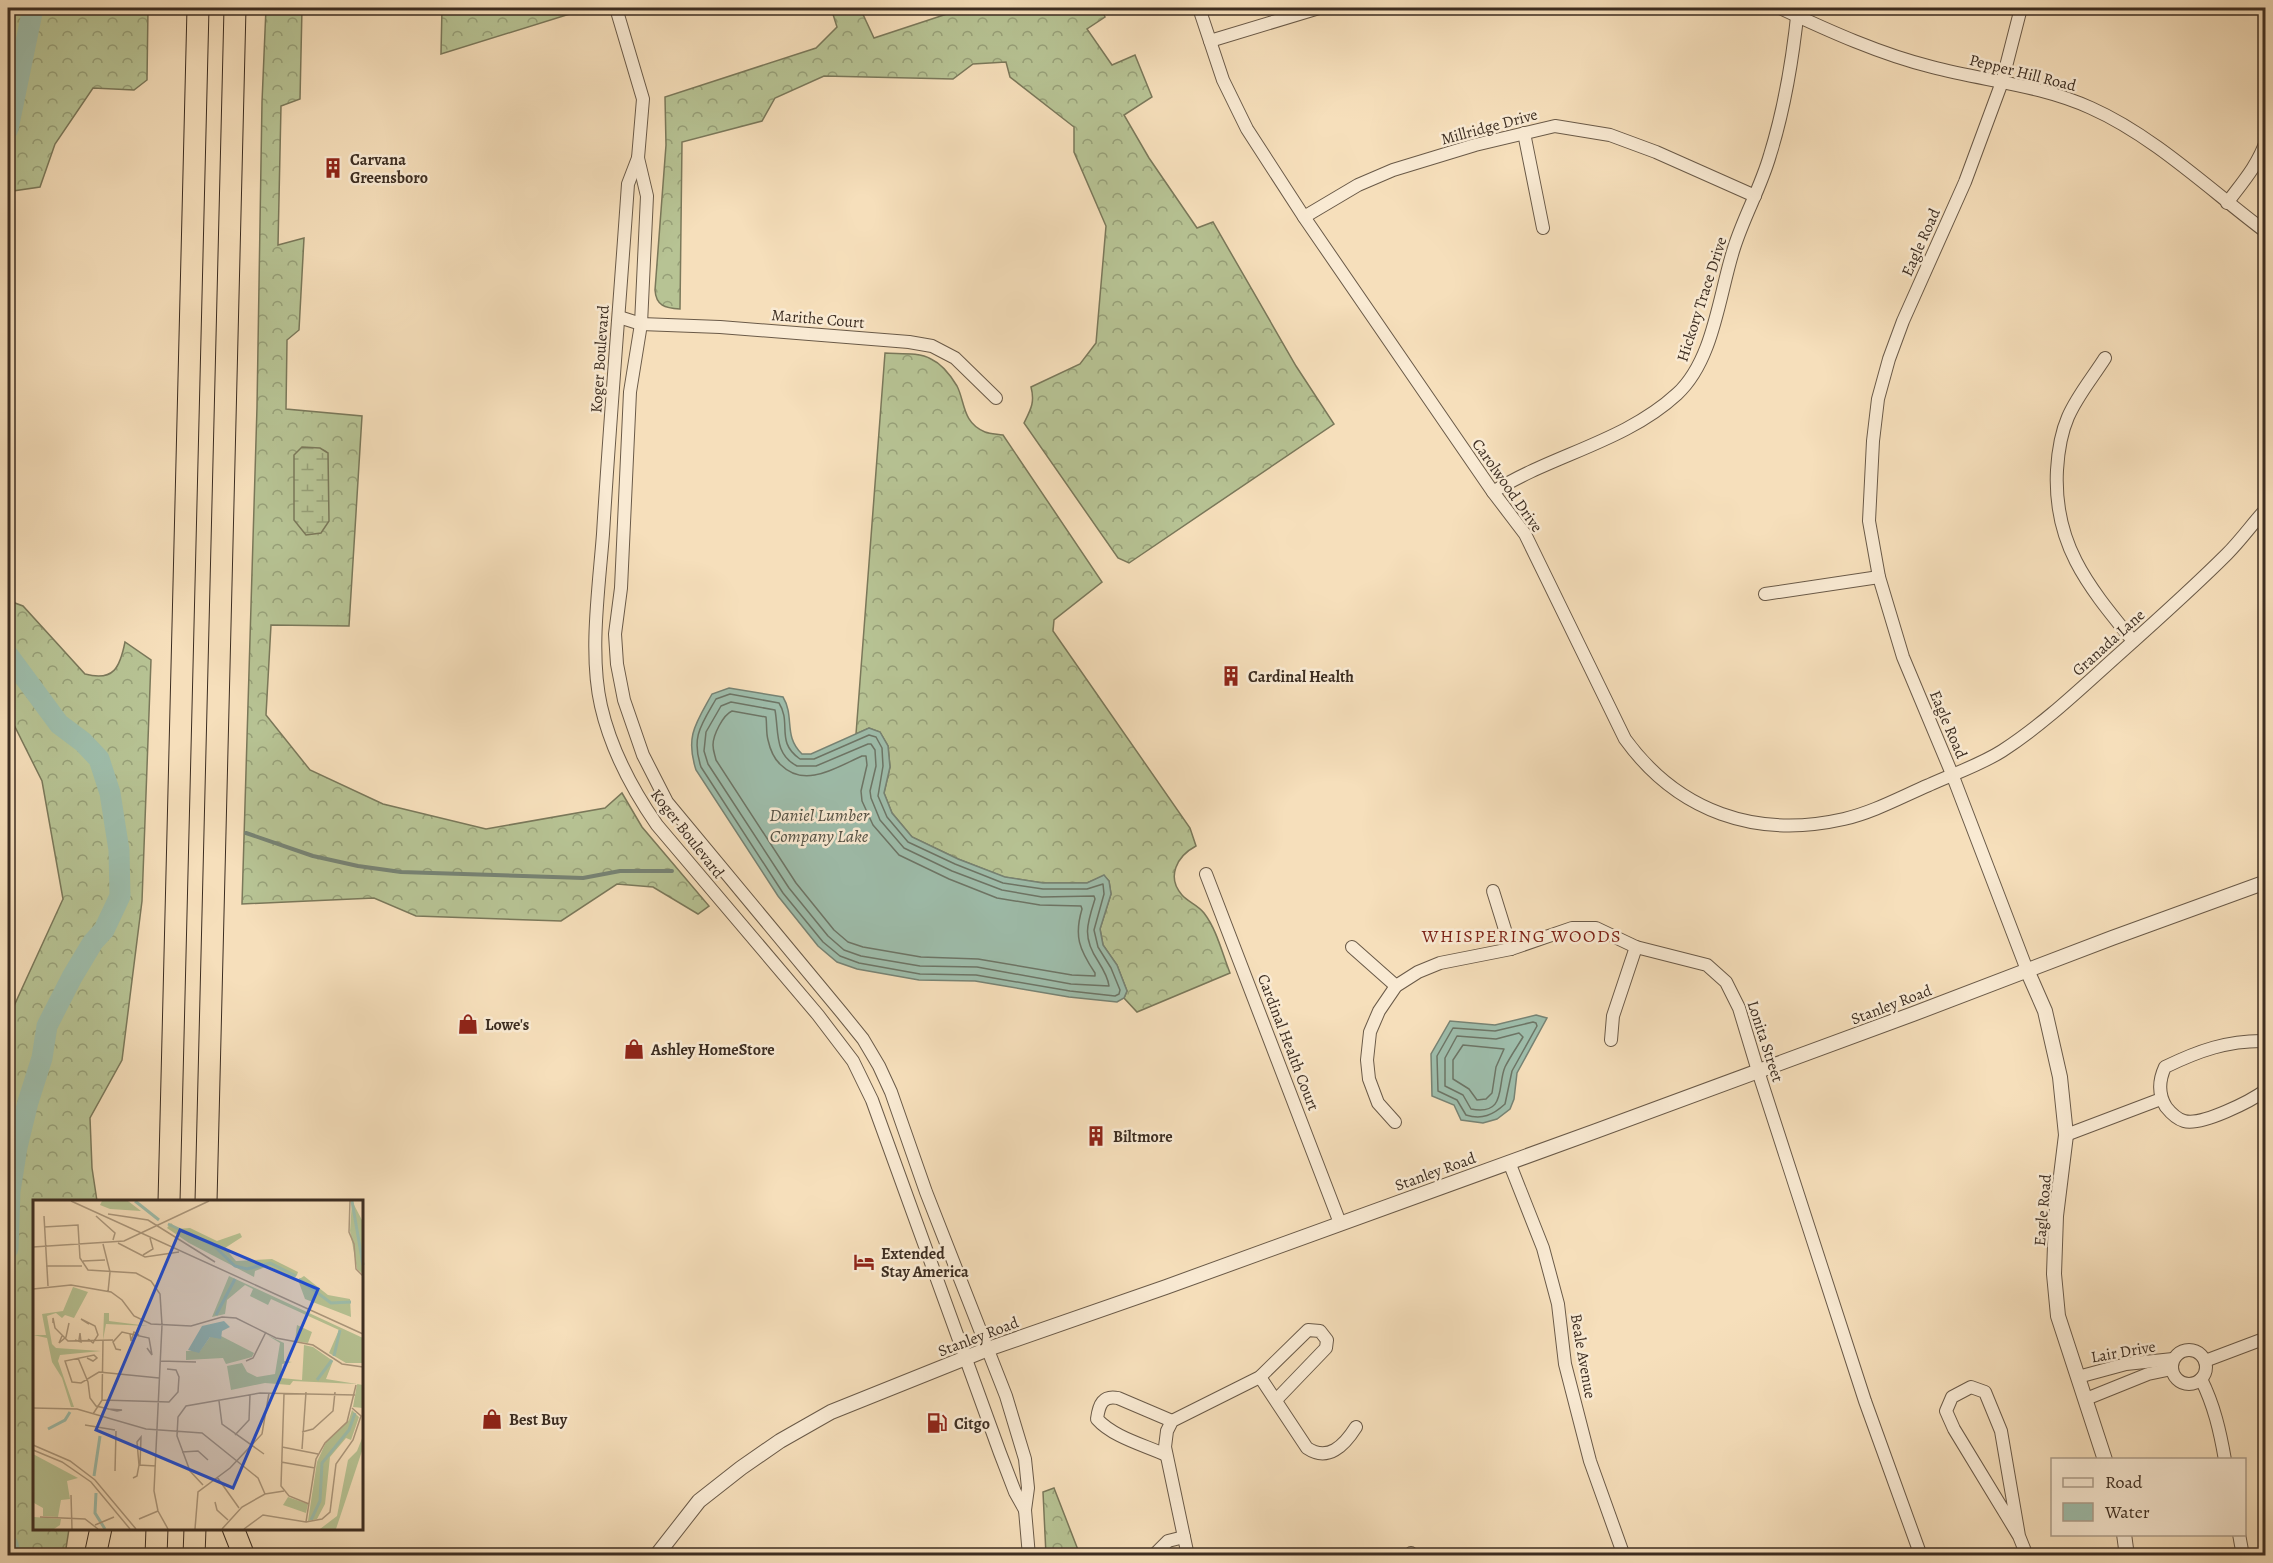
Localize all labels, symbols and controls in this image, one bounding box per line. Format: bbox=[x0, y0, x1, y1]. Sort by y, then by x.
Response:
street label: Pepper Hill Road bbox=[1967, 49, 2079, 97]
street label: Millridge Drive bbox=[1438, 104, 1540, 150]
place label: Carvana Greensboro bbox=[350, 149, 428, 189]
building icon: Carvana Greensboro bbox=[321, 156, 345, 180]
street label: Eagle Road bbox=[1896, 205, 1946, 280]
street label: Hickory Trace Drive bbox=[1671, 234, 1732, 365]
street label: Koger Boulevard bbox=[585, 304, 615, 414]
street label: Marithe Court bbox=[770, 304, 865, 334]
street label: Carolwood Drive bbox=[1467, 434, 1548, 537]
street label: Granada Lane bbox=[2068, 604, 2150, 681]
building icon: Cardinal Health bbox=[1219, 664, 1243, 688]
place label: Cardinal Health bbox=[1248, 666, 1354, 688]
street label: Eagle Road bbox=[1924, 687, 1972, 762]
street label: Koger Boulevard bbox=[645, 784, 729, 883]
water label: Daniel Lumber Company Lake bbox=[769, 803, 870, 848]
district label: WHISPERING WOODS bbox=[1421, 924, 1622, 948]
street label: Cardinal Health Court bbox=[1252, 971, 1324, 1114]
street label: Stanley Road bbox=[1848, 979, 1935, 1030]
street label: Lonita Street bbox=[1742, 998, 1789, 1085]
shop icon: Lowe's bbox=[456, 1012, 480, 1036]
place label: Lowe's bbox=[485, 1014, 529, 1036]
shop icon: Ashley HomeStore bbox=[622, 1037, 646, 1061]
place label: Ashley HomeStore bbox=[650, 1039, 775, 1061]
building icon: Biltmore bbox=[1084, 1124, 1108, 1148]
place label: Biltmore bbox=[1113, 1126, 1173, 1148]
street label: Stanley Road bbox=[1392, 1147, 1479, 1197]
street label: Eagle Road bbox=[2029, 1173, 2057, 1247]
inset map bbox=[33, 1200, 363, 1530]
place label: Extended Stay America bbox=[881, 1243, 969, 1283]
hotel icon: Extended Stay America bbox=[852, 1250, 876, 1274]
street label: Stanley Road bbox=[935, 1311, 1022, 1362]
street label: Beale Avenue bbox=[1565, 1312, 1601, 1400]
street label: Lair Drive bbox=[2089, 1335, 2157, 1368]
shop icon: Best Buy bbox=[480, 1407, 504, 1431]
place label: Best Buy bbox=[509, 1409, 568, 1431]
fuel station icon: Citgo bbox=[925, 1411, 949, 1435]
place label: Citgo bbox=[954, 1413, 990, 1435]
legend bbox=[2051, 1458, 2246, 1536]
text: Road bbox=[2105, 1470, 2143, 1494]
text: Water bbox=[2104, 1500, 2150, 1524]

